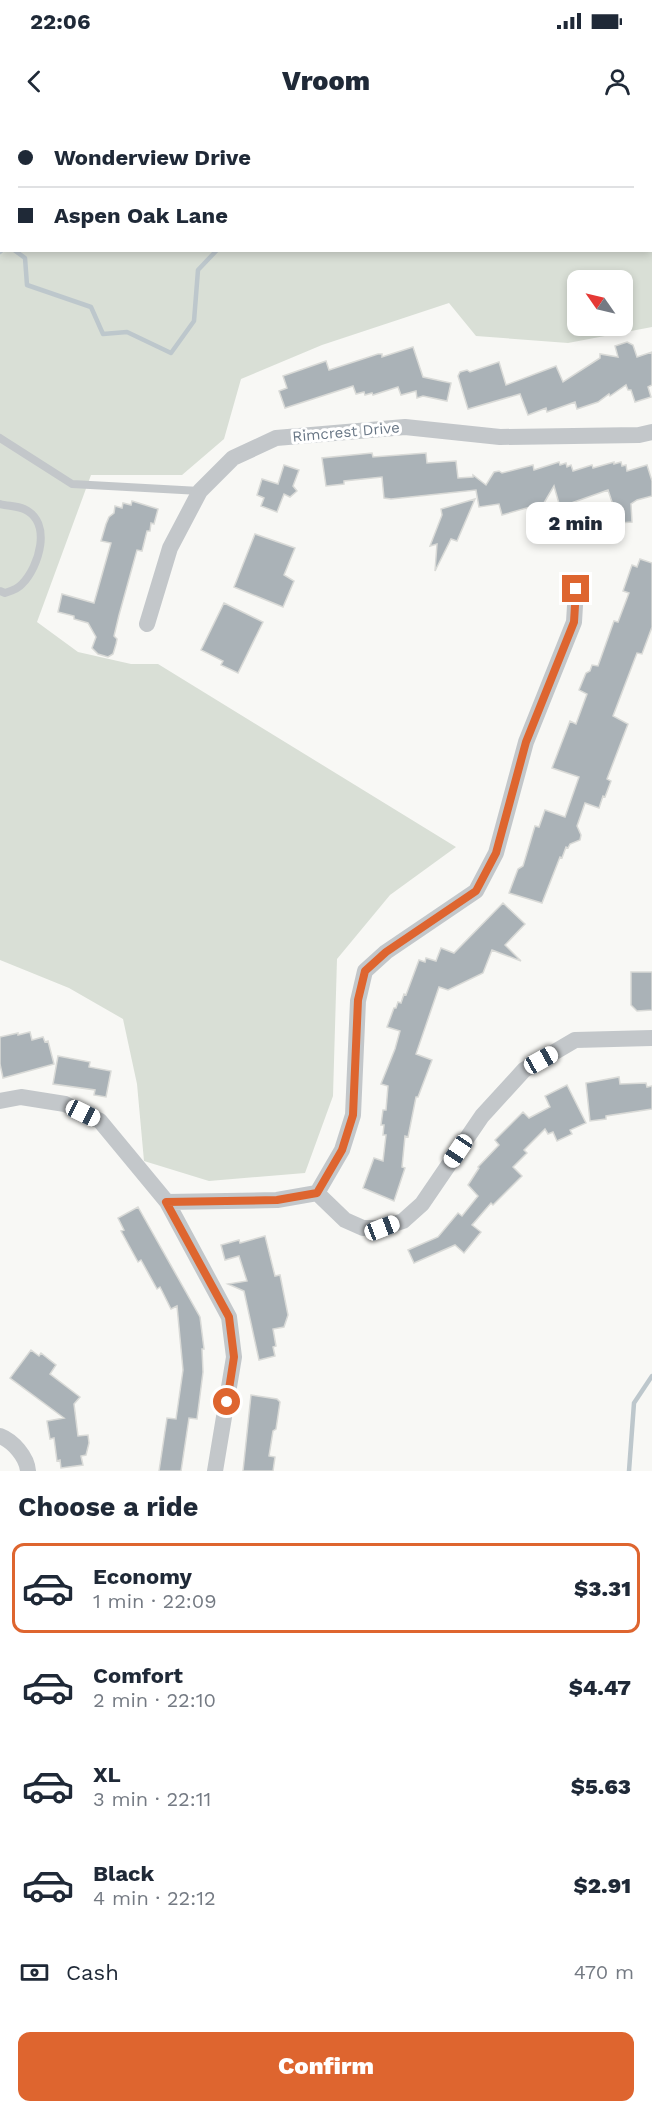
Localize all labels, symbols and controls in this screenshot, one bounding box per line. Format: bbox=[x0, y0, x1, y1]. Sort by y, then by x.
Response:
text: 22:06 bbox=[30, 9, 91, 34]
icon: back bbox=[18, 65, 51, 98]
text: Vroom bbox=[282, 65, 370, 97]
icon: person bbox=[601, 65, 634, 98]
text: Wonderview Drive bbox=[54, 145, 251, 170]
text: Aspen Oak Lane bbox=[54, 203, 228, 228]
north arrow bbox=[567, 270, 633, 336]
map controls bbox=[567, 270, 633, 336]
street label: Rimcrest Drive bbox=[292, 418, 400, 446]
callout: 2 min bbox=[526, 502, 626, 544]
text: 2 min bbox=[548, 511, 603, 535]
route end bbox=[562, 575, 589, 602]
car bbox=[521, 1043, 561, 1077]
car bbox=[63, 1097, 103, 1129]
car bbox=[440, 1131, 476, 1171]
car bbox=[362, 1213, 402, 1243]
route start bbox=[213, 1388, 240, 1415]
text: Choose a ride bbox=[18, 1491, 198, 1523]
icon: car bbox=[21, 1561, 75, 1615]
text: Economy bbox=[93, 1564, 192, 1589]
text: $3.31 bbox=[574, 1576, 631, 1601]
text: 1 min · 22:09 bbox=[93, 1589, 217, 1613]
icon: car bbox=[21, 1660, 75, 1714]
text: Comfort bbox=[93, 1663, 183, 1688]
text: $4.47 bbox=[569, 1675, 631, 1700]
text: 2 min · 22:10 bbox=[93, 1688, 216, 1712]
icon: car bbox=[21, 1759, 75, 1813]
text: XL bbox=[93, 1762, 121, 1787]
text: $5.63 bbox=[571, 1774, 631, 1799]
text: 3 min · 22:11 bbox=[93, 1787, 211, 1811]
icon: car bbox=[21, 1858, 75, 1912]
text: Black bbox=[93, 1861, 154, 1886]
text: $2.91 bbox=[574, 1873, 631, 1898]
text: 4 min · 22:12 bbox=[93, 1886, 216, 1910]
icon: cash bbox=[18, 1956, 51, 1989]
text: Cash bbox=[66, 1960, 119, 1985]
text: 470 m bbox=[574, 1960, 634, 1984]
button: Confirm bbox=[18, 2032, 634, 2101]

